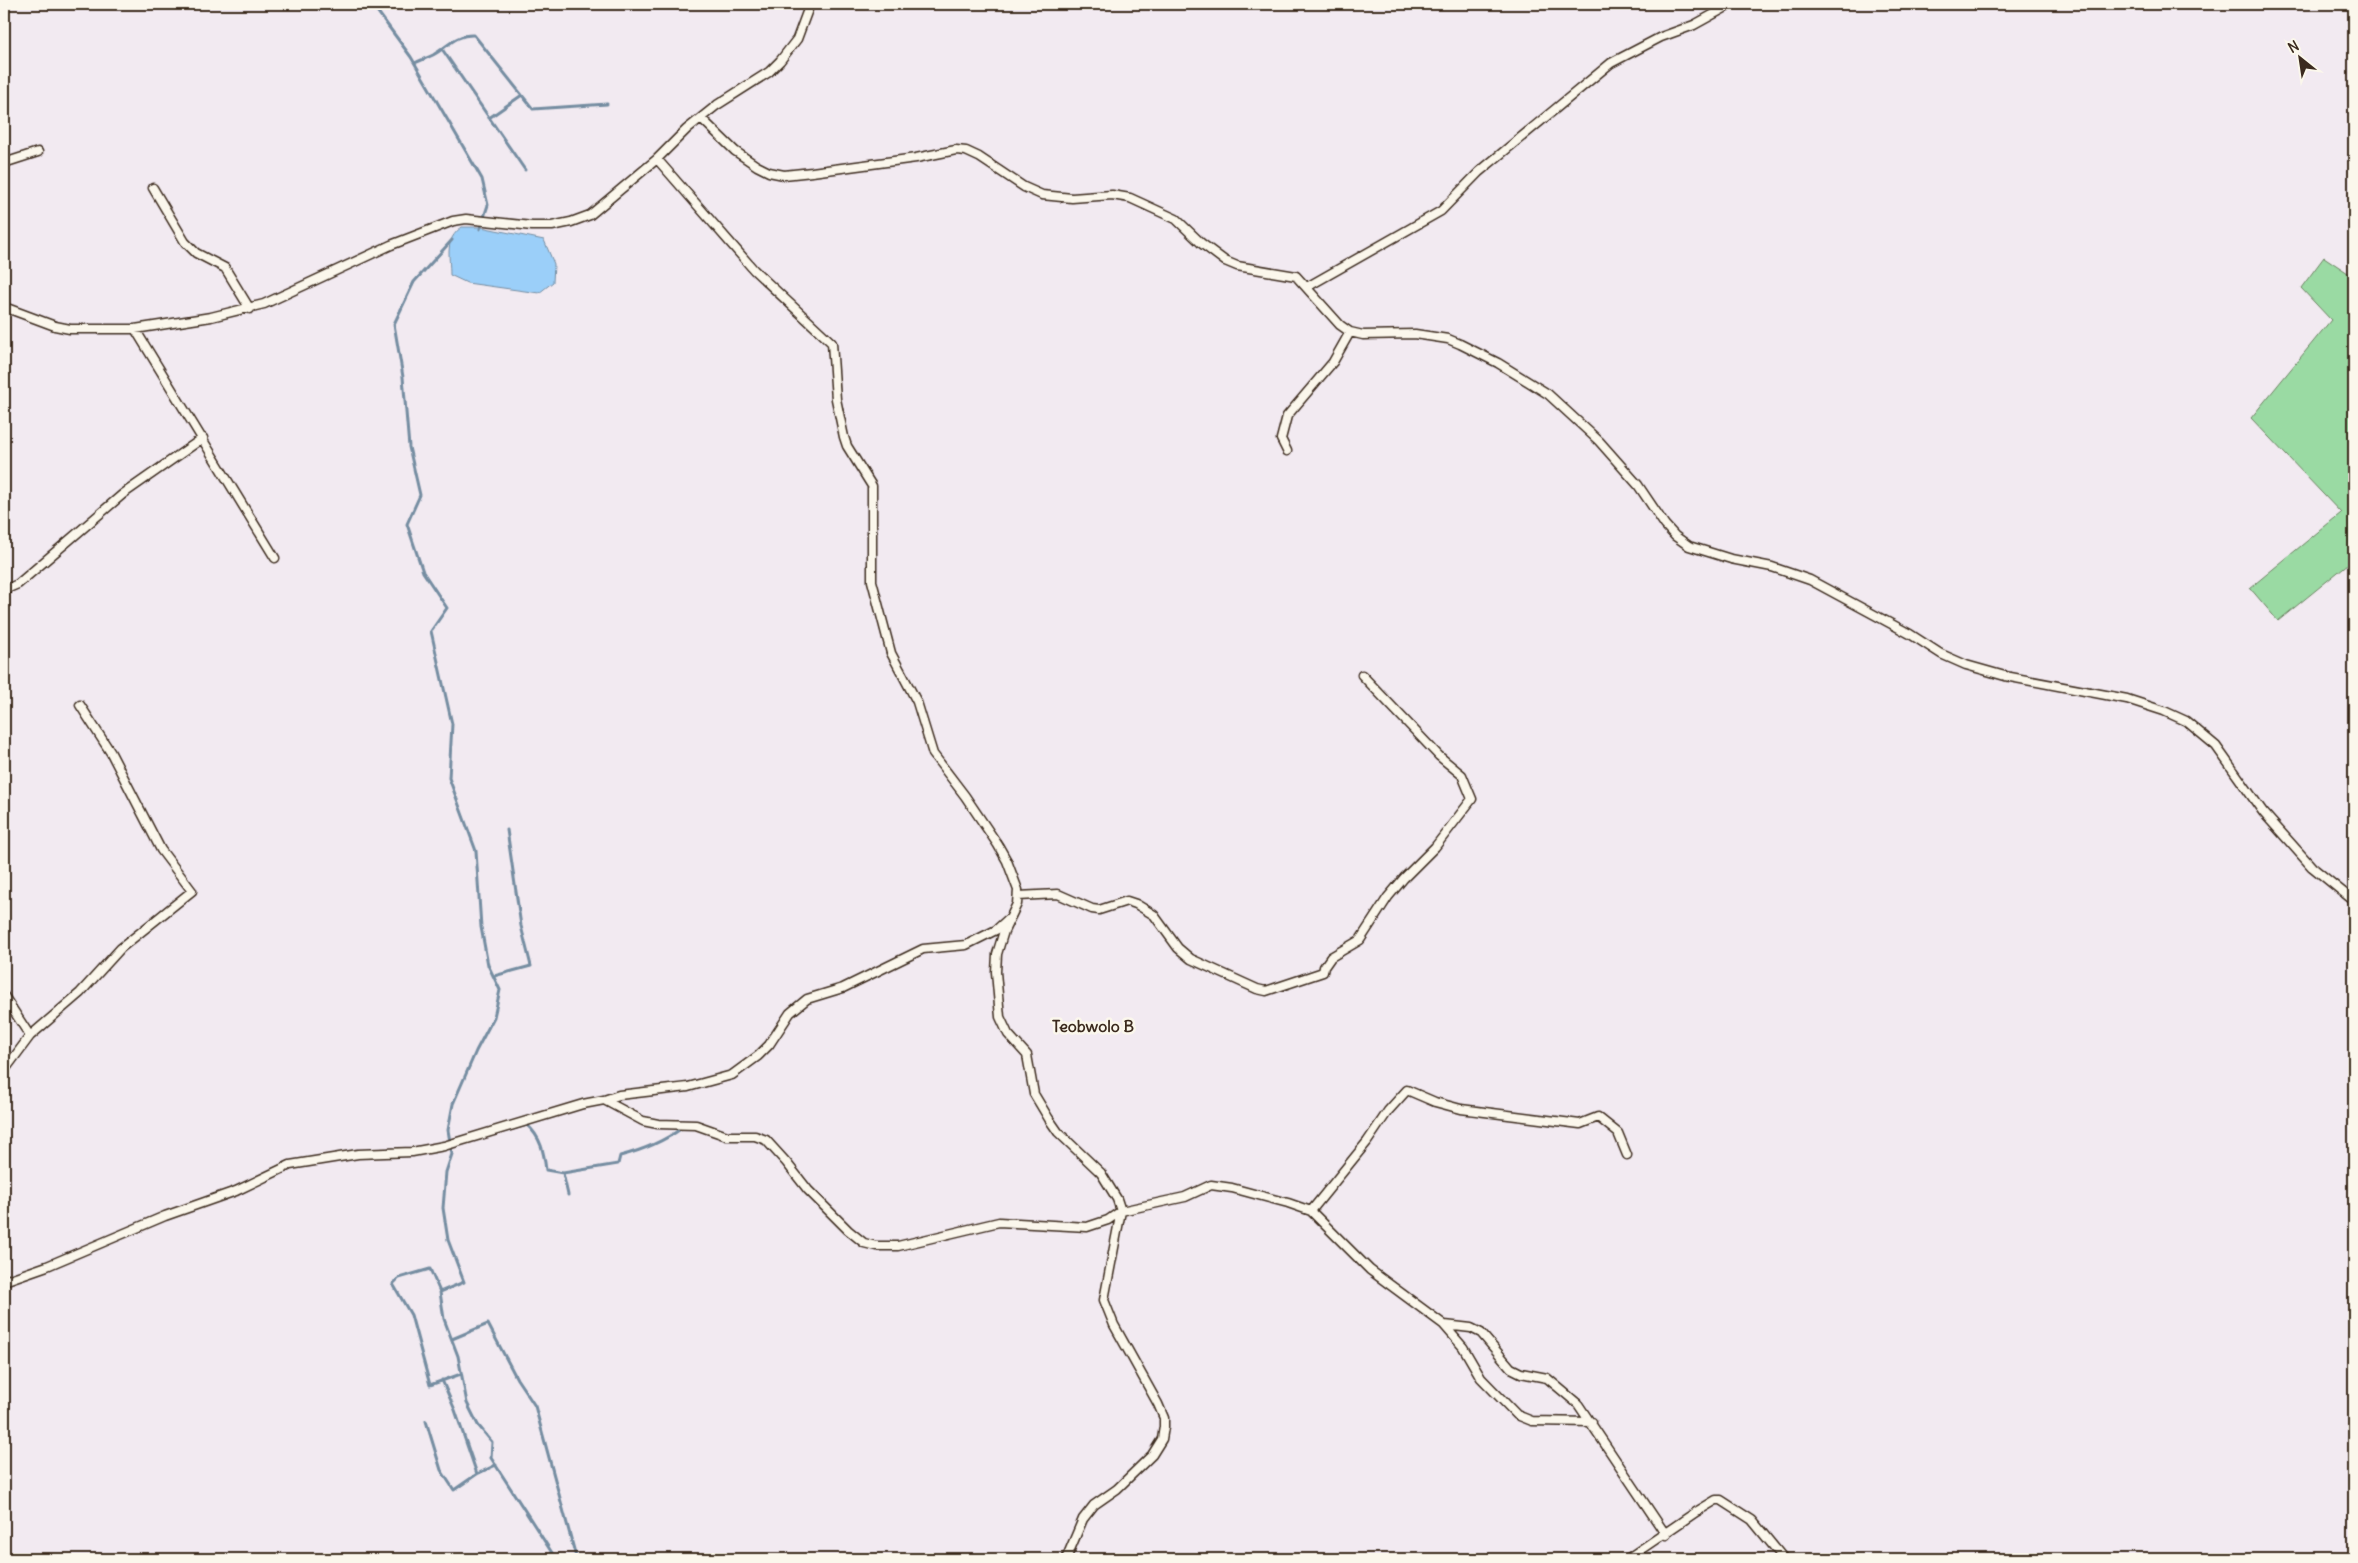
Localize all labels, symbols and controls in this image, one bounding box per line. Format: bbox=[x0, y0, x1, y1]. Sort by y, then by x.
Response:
north arrow bbox=[2276, 32, 2326, 82]
text: N bbox=[2285, 37, 2302, 57]
district label: Teobwolo B bbox=[1052, 1016, 1135, 1036]

